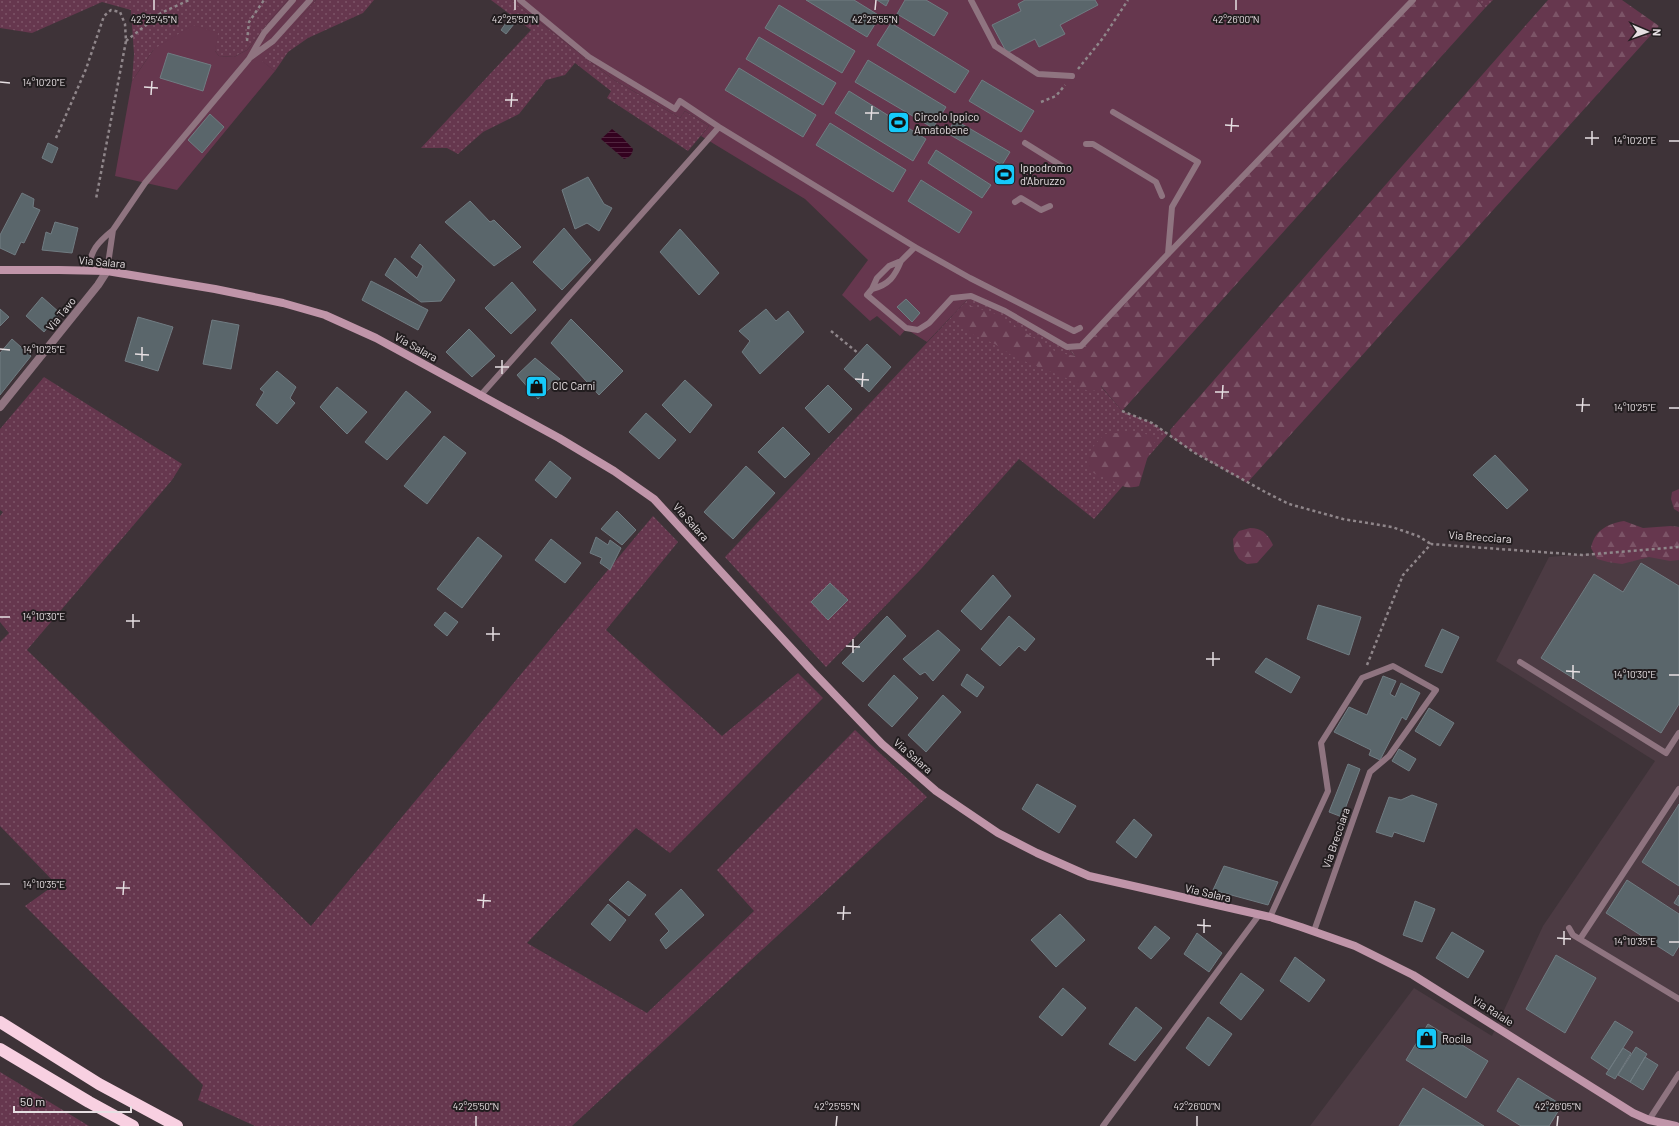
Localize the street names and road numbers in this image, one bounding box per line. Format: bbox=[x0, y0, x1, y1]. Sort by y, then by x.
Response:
street label: Via Salara bbox=[78, 253, 126, 270]
street label: Via Tavo bbox=[43, 294, 78, 333]
street label: Via Salara bbox=[393, 330, 440, 364]
street label: Via Salara bbox=[671, 500, 712, 543]
street label: Via Brecciara bbox=[1448, 528, 1512, 545]
street label: Via Salara bbox=[891, 735, 935, 776]
street label: Via Brecciara bbox=[1319, 806, 1352, 870]
street label: Via Salara bbox=[1184, 881, 1232, 904]
street label: Via Raiale bbox=[1470, 993, 1516, 1028]

